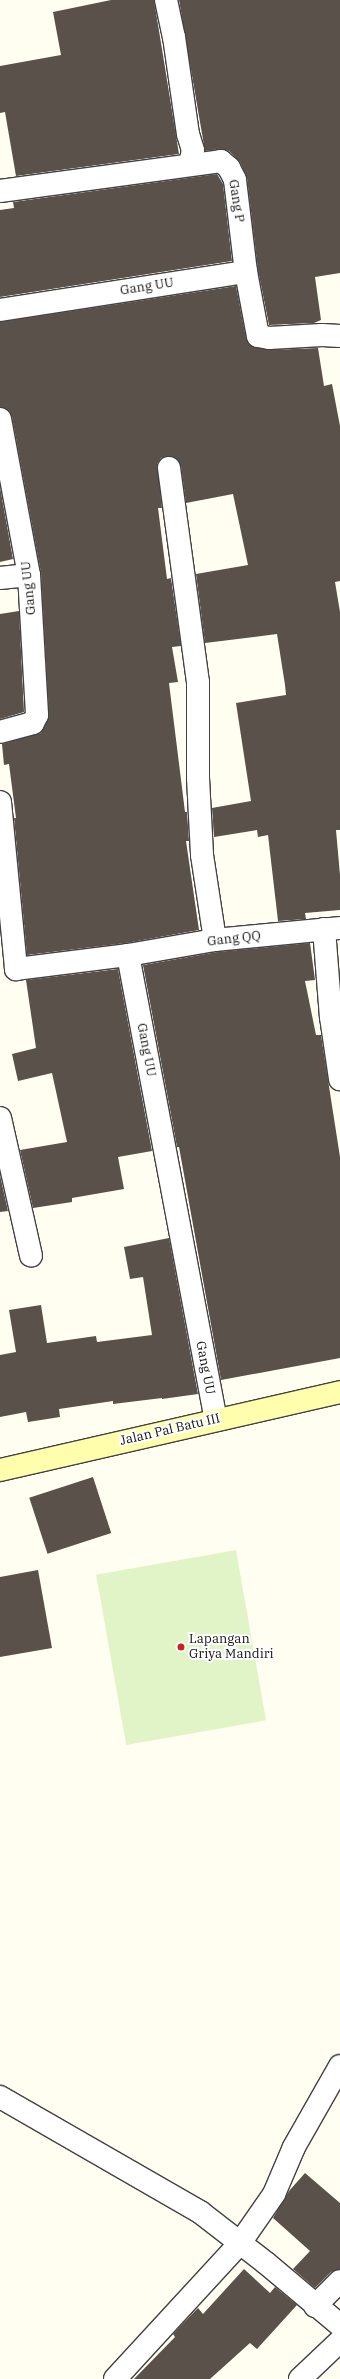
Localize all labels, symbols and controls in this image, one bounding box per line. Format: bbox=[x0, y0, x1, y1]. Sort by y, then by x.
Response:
street label: Gang P bbox=[225, 178, 247, 224]
street label: Gang UU bbox=[119, 275, 175, 299]
street label: Gang UU bbox=[18, 560, 40, 616]
street label: Gang QQ bbox=[206, 928, 262, 950]
street label: Gang UU bbox=[133, 1022, 159, 1078]
street label: Gang UU bbox=[192, 1340, 218, 1396]
street label: Jalan Pal Batu III bbox=[119, 1411, 221, 1449]
place label: Lapangan Griya Mandiri bbox=[189, 1632, 274, 1663]
marker: Lapangan Griya Mandiri bbox=[176, 1642, 186, 1652]

